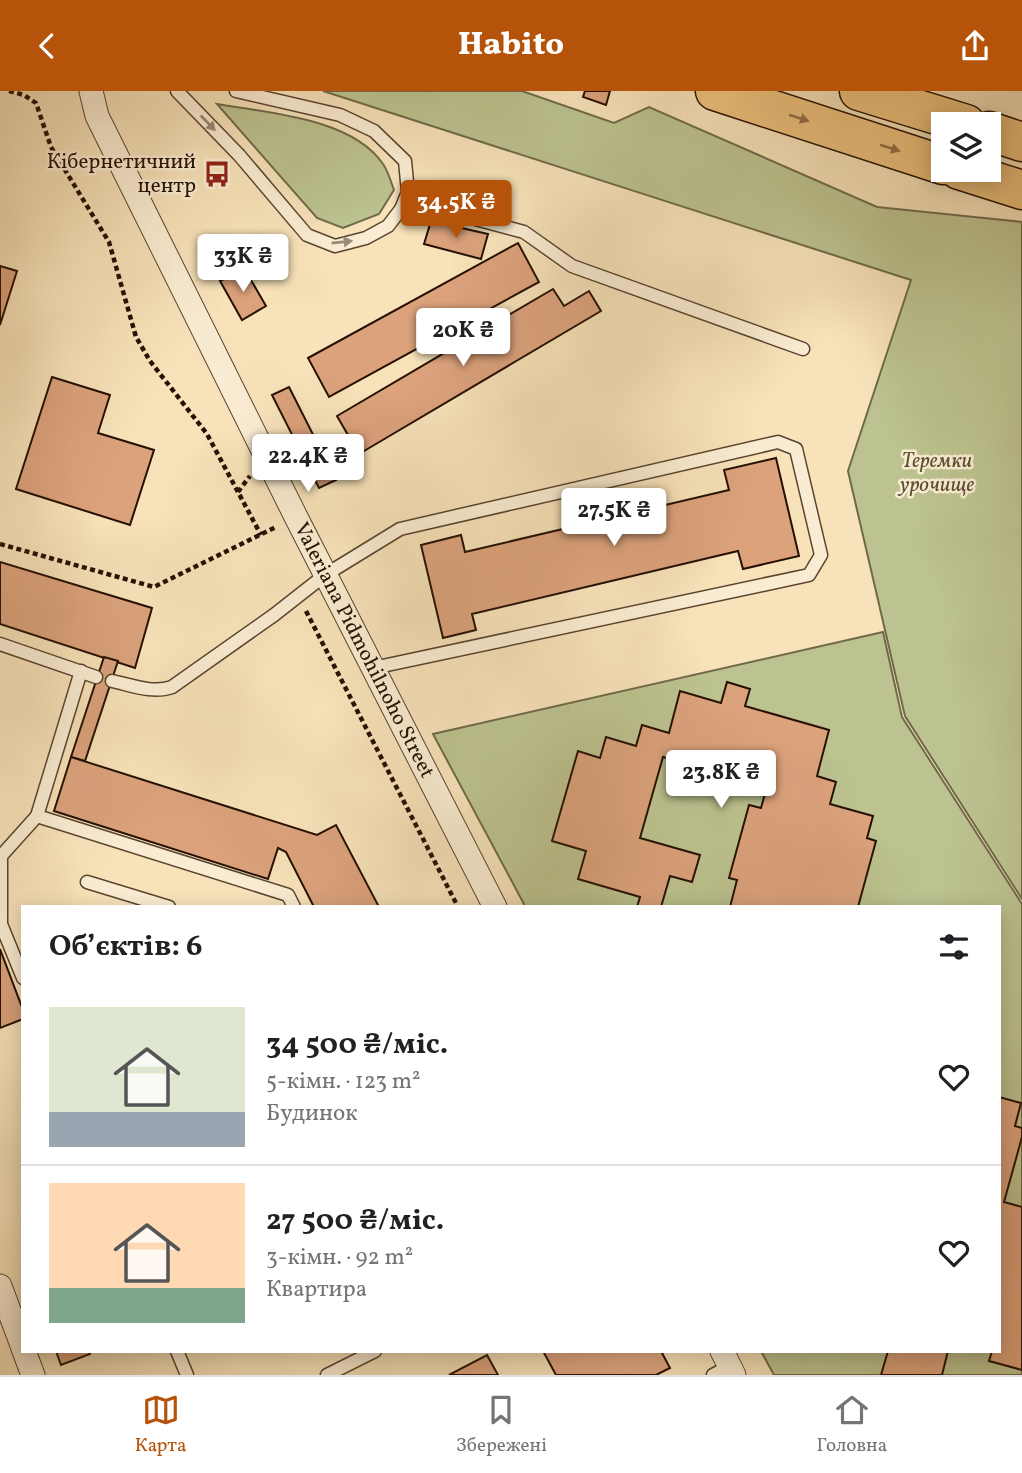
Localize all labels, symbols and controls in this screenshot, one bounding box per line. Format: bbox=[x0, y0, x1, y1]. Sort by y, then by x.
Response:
text: Habito bbox=[458, 24, 564, 68]
icon: back bbox=[28, 27, 66, 65]
icon: share bbox=[956, 27, 994, 65]
map controls bbox=[931, 112, 1001, 182]
button: layers bbox=[931, 112, 1001, 182]
one-way arrow bbox=[199, 114, 215, 131]
one-way arrow bbox=[789, 114, 810, 124]
one-way arrow bbox=[880, 143, 901, 153]
place label: Кібернетичний центр bbox=[47, 148, 196, 201]
bus stop icon: Кібернетичний центр bbox=[202, 159, 232, 189]
pin: 34.5K ₴ bbox=[391, 181, 521, 240]
text: 34.5K ₴ bbox=[417, 187, 495, 219]
pin: 33K ₴ bbox=[194, 235, 292, 294]
one-way arrow bbox=[331, 237, 353, 248]
text: 33K ₴ bbox=[213, 241, 273, 273]
pin: 20K ₴ bbox=[414, 309, 512, 368]
text: 20K ₴ bbox=[432, 315, 494, 347]
pin: 22.4K ₴ bbox=[243, 435, 373, 494]
text: 22.4K ₴ bbox=[268, 441, 348, 473]
park label: Теремки урочище bbox=[897, 447, 974, 500]
pin: 27.5K ₴ bbox=[549, 489, 679, 548]
text: 27.5K ₴ bbox=[577, 495, 651, 527]
street label: Valeriana Pidmohilnoho Street bbox=[287, 517, 441, 783]
pin: 23.8K ₴ bbox=[656, 751, 786, 810]
text: 23.8K ₴ bbox=[682, 757, 760, 789]
text: Об’єктів: 6 bbox=[49, 926, 202, 968]
icon: filters bbox=[935, 928, 973, 966]
text: 34 500 ₴/міс. bbox=[266, 1024, 448, 1066]
icon: home bbox=[105, 1035, 189, 1119]
icon: heart bbox=[935, 1058, 973, 1096]
text: 5-кімн. · 123 m² bbox=[266, 1066, 421, 1098]
text: Будинок bbox=[266, 1098, 357, 1130]
text: 27 500 ₴/міс. bbox=[266, 1200, 444, 1242]
icon: home bbox=[105, 1211, 189, 1295]
icon: heart bbox=[935, 1234, 973, 1272]
text: 3-кімн. · 92 m² bbox=[266, 1242, 413, 1274]
text: Квартира bbox=[266, 1274, 367, 1306]
tab: Карта bbox=[135, 1391, 186, 1459]
tab: Збережені bbox=[456, 1391, 547, 1459]
tab: Головна bbox=[817, 1391, 887, 1459]

